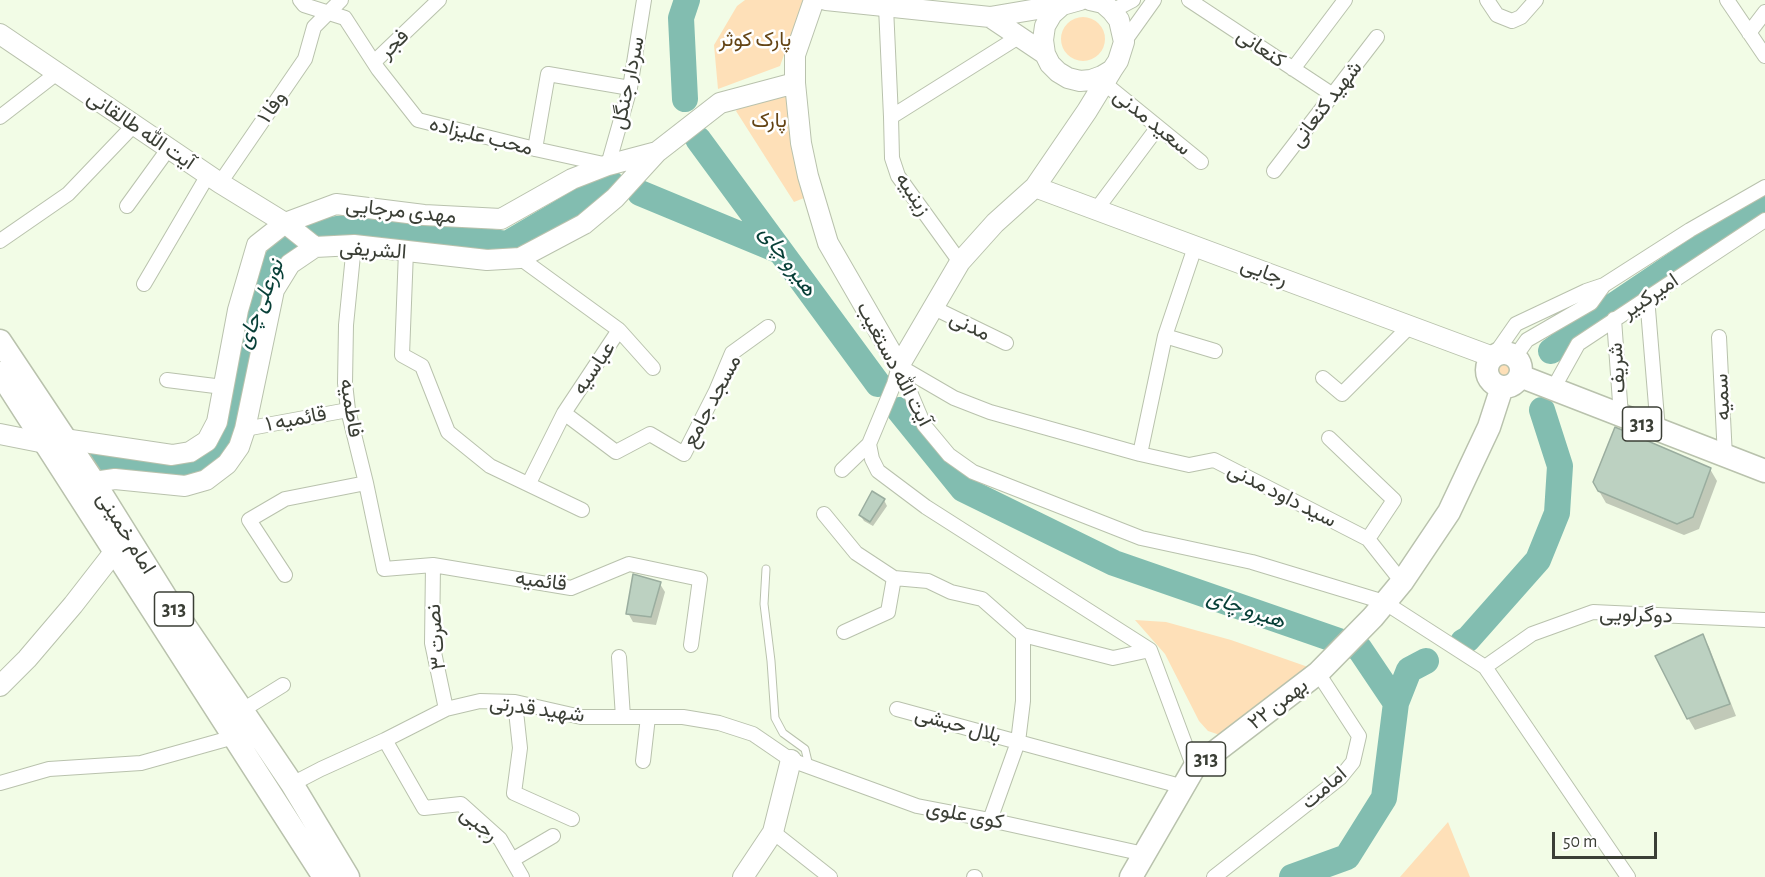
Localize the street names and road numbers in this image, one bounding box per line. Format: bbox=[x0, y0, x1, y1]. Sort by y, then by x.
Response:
street label: کنعانی bbox=[1232, 23, 1290, 73]
street label: فجر bbox=[374, 24, 414, 64]
street label: سردار جنگل bbox=[606, 34, 650, 132]
street label: شهید کنعانی bbox=[1284, 56, 1368, 152]
street label: سعید مدنی bbox=[1108, 83, 1196, 161]
street label: آیت الله طالقانی bbox=[82, 85, 200, 175]
street label: وفا ۱ bbox=[252, 86, 292, 128]
street label: محب علیزاده bbox=[427, 111, 535, 161]
street label: زینبیه bbox=[890, 168, 936, 220]
street label: مهدی مرجایی bbox=[344, 193, 458, 229]
street label: الشریفی bbox=[339, 235, 407, 265]
street label: رجایی bbox=[1237, 252, 1291, 292]
street label: امیرکبیر bbox=[1617, 268, 1683, 324]
street label: آیت الله دستغیب bbox=[851, 297, 937, 431]
street label: مدنی bbox=[946, 305, 994, 347]
street label: عباسیه bbox=[567, 337, 621, 399]
street label: شریف bbox=[1603, 342, 1631, 394]
street label: مسجد جامع bbox=[677, 350, 747, 452]
street label: سمیه bbox=[1708, 373, 1736, 421]
street label: فاطمیه bbox=[334, 377, 368, 439]
street label: قائمیه ۱ bbox=[263, 401, 329, 437]
road number: 313 bbox=[1622, 407, 1662, 441]
street label: سید داود مدنی bbox=[1223, 457, 1341, 533]
street label: امام خمینی bbox=[91, 487, 161, 579]
street label: قائمیه bbox=[514, 565, 568, 597]
road number: 313 bbox=[154, 592, 194, 626]
street label: دوگرلویی bbox=[1599, 601, 1673, 629]
street label: نصرت ۳ bbox=[421, 603, 451, 671]
street label: ۲۲ بهمن bbox=[1243, 673, 1313, 735]
street label: شهید قدرتی bbox=[488, 690, 586, 728]
street label: بلال حبشی bbox=[912, 701, 1004, 749]
road number: 313 bbox=[1186, 742, 1226, 776]
street label: امامت bbox=[1296, 761, 1352, 815]
street label: کوی علوی bbox=[924, 795, 1006, 835]
street label: رجبی bbox=[455, 801, 503, 847]

